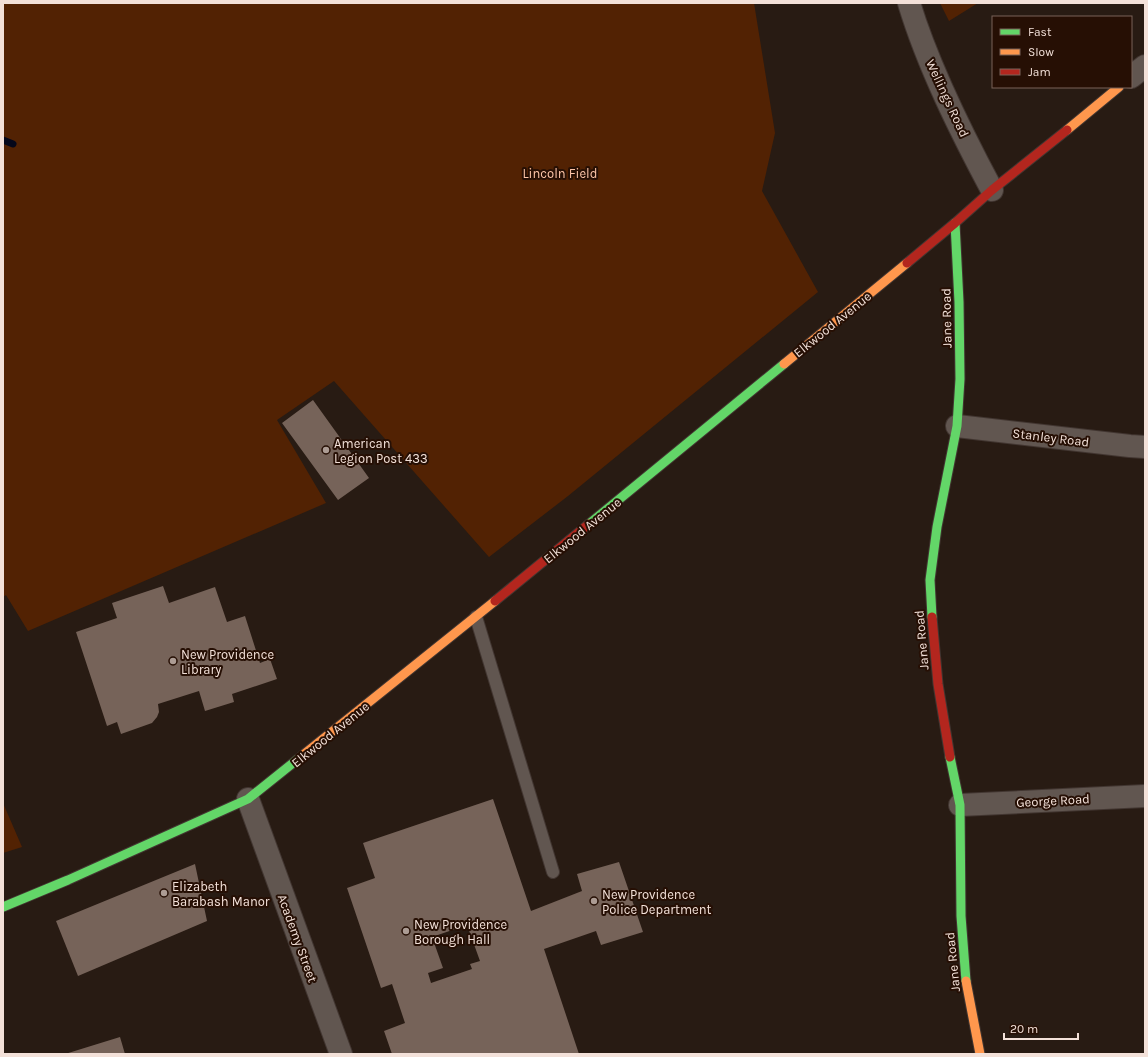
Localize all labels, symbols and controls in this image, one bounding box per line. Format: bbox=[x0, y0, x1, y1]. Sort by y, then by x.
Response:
legend bbox=[992, 16, 1132, 88]
text: Fast bbox=[1028, 25, 1052, 39]
text: Slow bbox=[1028, 45, 1054, 59]
street label: Wellings Road bbox=[923, 57, 972, 139]
text: Jam bbox=[1028, 65, 1051, 79]
park label: Lincoln Field bbox=[523, 166, 597, 181]
street label: Elkwood Avenue bbox=[790, 288, 874, 360]
street label: Jane Road bbox=[938, 288, 955, 348]
street label: Stanley Road bbox=[1012, 425, 1090, 450]
place label: American Legion Post 433 bbox=[334, 436, 428, 466]
marker: American Legion Post 433 bbox=[321, 445, 331, 455]
street label: Elkwood Avenue bbox=[540, 494, 624, 566]
street label: Jane Road bbox=[911, 609, 932, 670]
place label: New Providence Library bbox=[181, 647, 274, 677]
marker: New Providence Library bbox=[168, 656, 178, 666]
street label: Elkwood Avenue bbox=[288, 698, 372, 770]
street label: George Road bbox=[1016, 791, 1090, 810]
place label: Elizabeth Barabash Manor bbox=[172, 879, 270, 909]
place label: New Providence Police Department bbox=[602, 887, 712, 917]
marker: Elizabeth Barabash Manor bbox=[159, 888, 169, 898]
street label: Academy Street bbox=[275, 892, 320, 984]
marker: New Providence Police Department bbox=[589, 896, 599, 906]
place label: New Providence Borough Hall bbox=[414, 917, 507, 947]
marker: New Providence Borough Hall bbox=[401, 926, 411, 936]
street label: Jane Road bbox=[942, 931, 963, 993]
scale bar bbox=[1004, 1015, 1078, 1041]
text: 20 m bbox=[1010, 1022, 1038, 1036]

